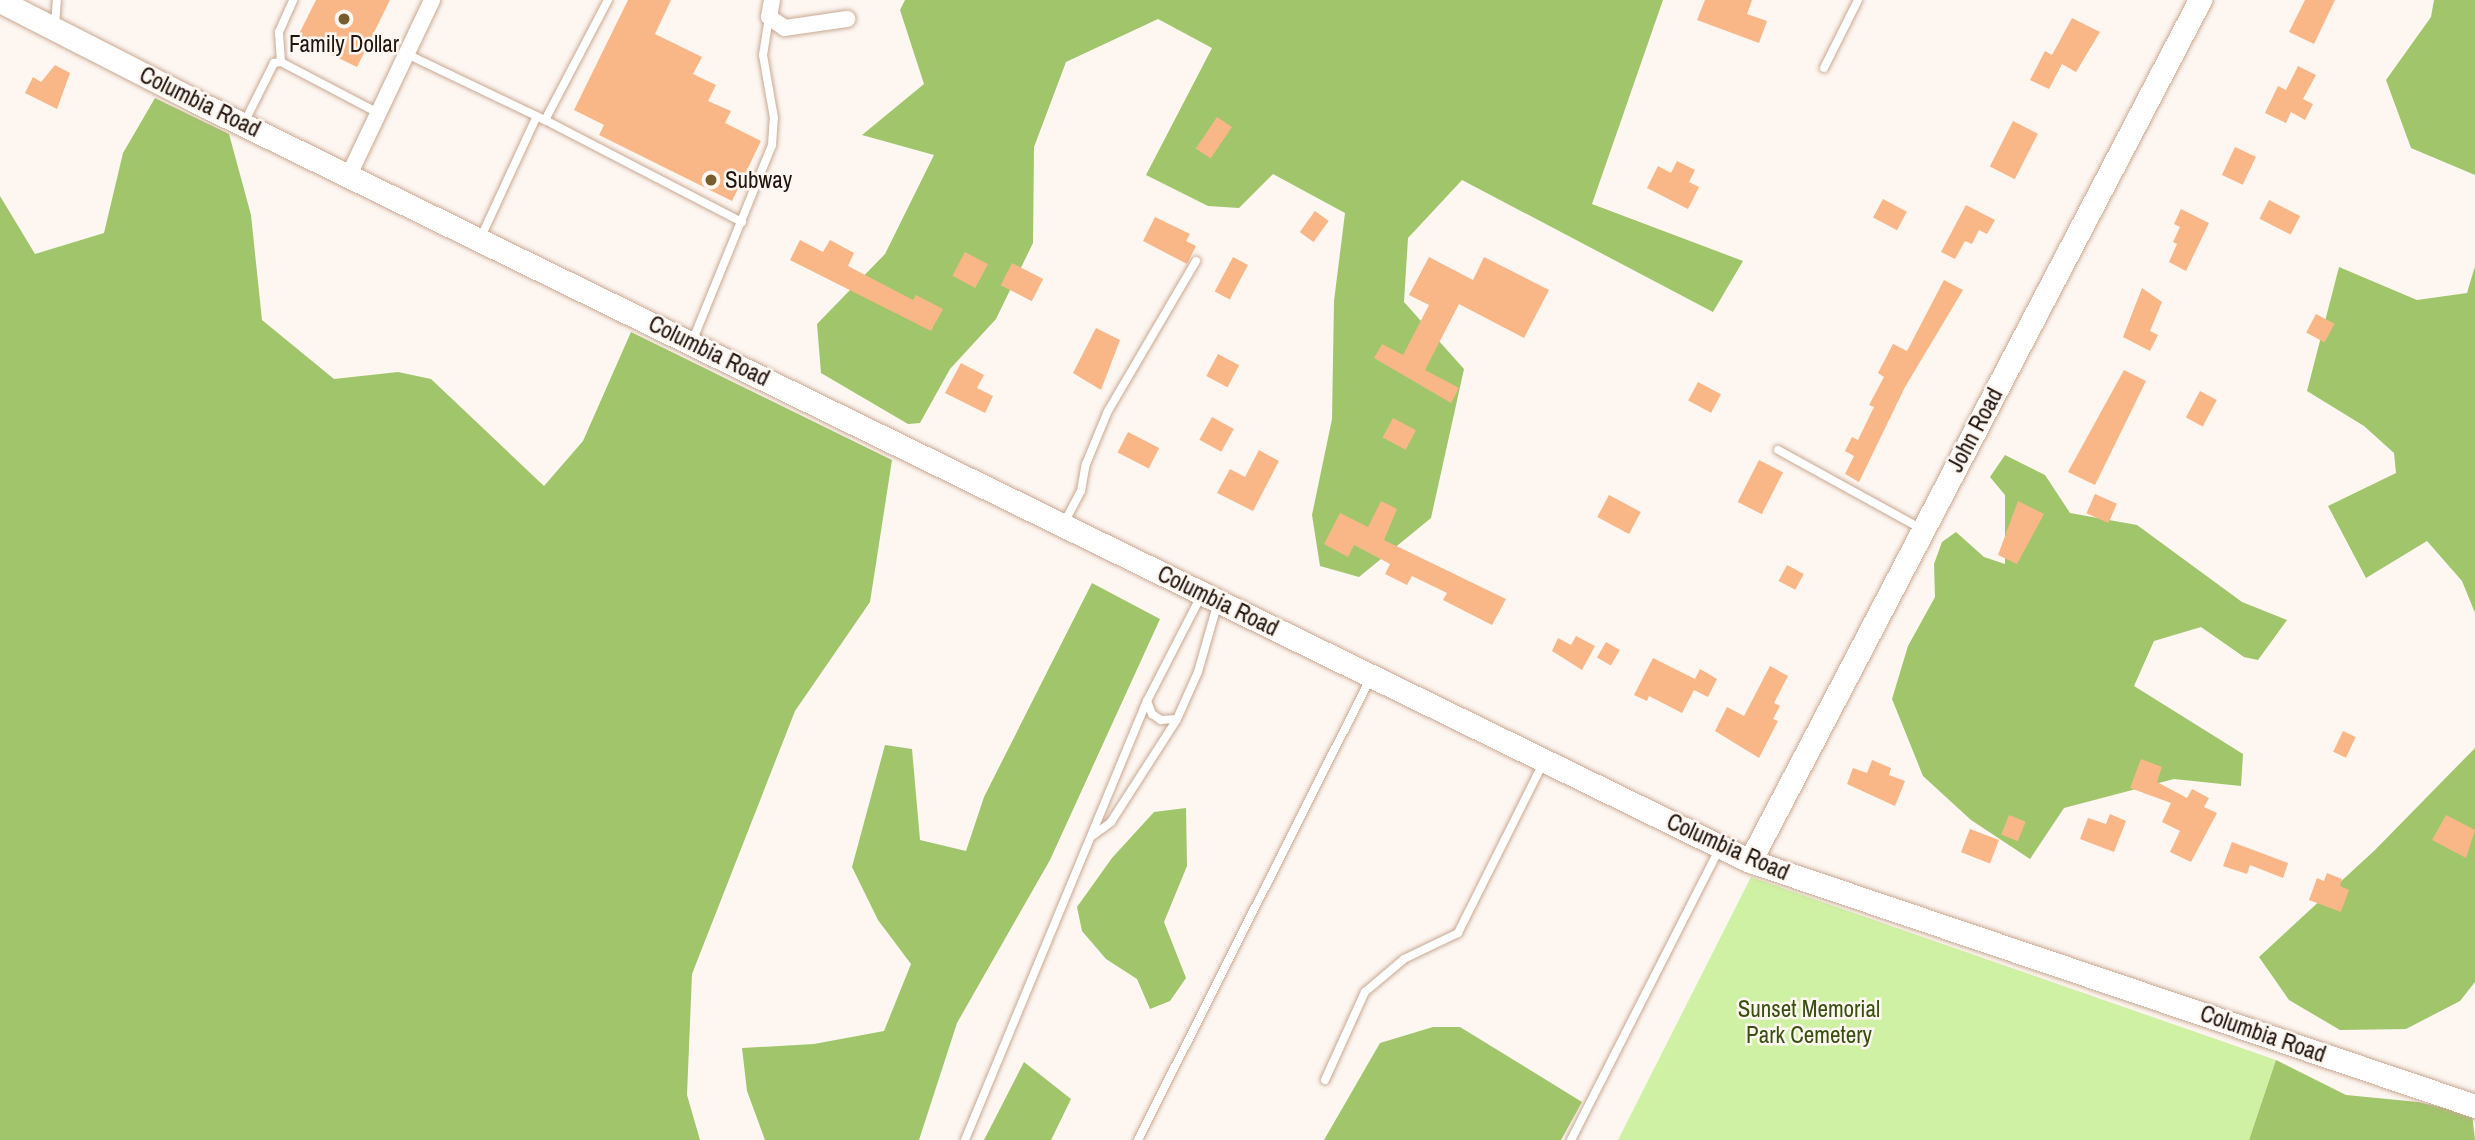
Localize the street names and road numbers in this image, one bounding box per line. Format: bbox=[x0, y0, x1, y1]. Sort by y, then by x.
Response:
street label: Columbia Road bbox=[135, 61, 265, 143]
street label: Columbia Road bbox=[644, 310, 774, 392]
street label: John Road bbox=[1941, 383, 2009, 477]
street label: Columbia Road bbox=[1153, 560, 1283, 642]
street label: Columbia Road bbox=[1663, 808, 1793, 886]
street label: Columbia Road bbox=[2197, 1000, 2329, 1068]

